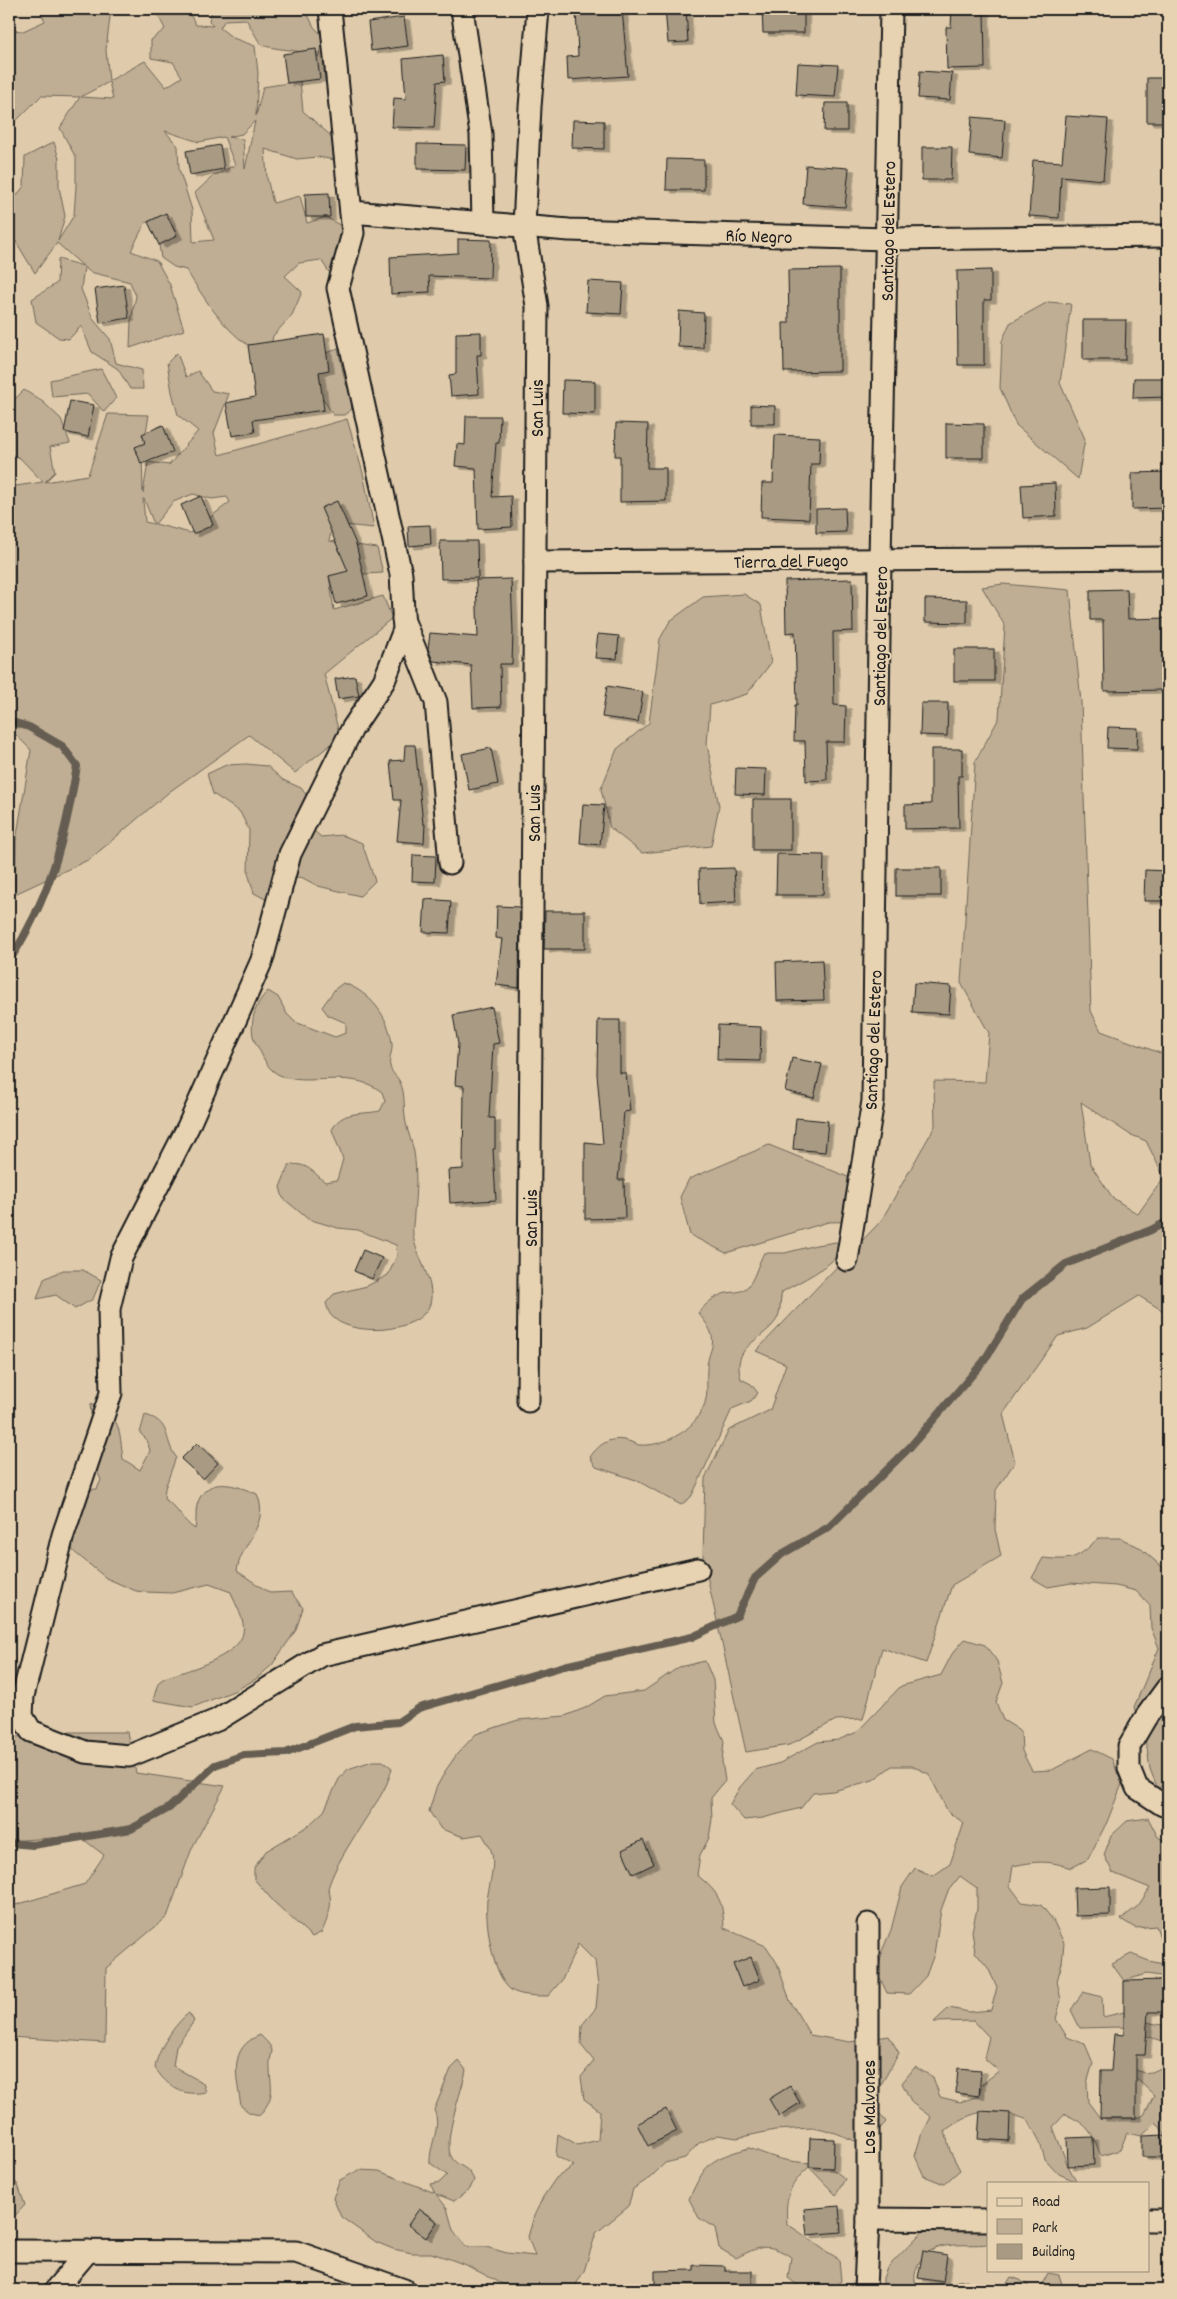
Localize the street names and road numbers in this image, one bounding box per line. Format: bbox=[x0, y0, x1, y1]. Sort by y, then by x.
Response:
street label: Santiago del Estero bbox=[876, 161, 905, 301]
street label: Río Negro bbox=[725, 224, 793, 253]
street label: San Luis bbox=[526, 379, 553, 437]
street label: Tierra del Fuego bbox=[733, 549, 849, 578]
street label: Santiago del Estero bbox=[868, 566, 897, 706]
street label: San Luis bbox=[523, 784, 550, 842]
street label: Santiago del Estero bbox=[860, 970, 891, 1111]
street label: San Luis bbox=[520, 1189, 547, 1247]
street label: Los Malvones bbox=[858, 2060, 885, 2154]

